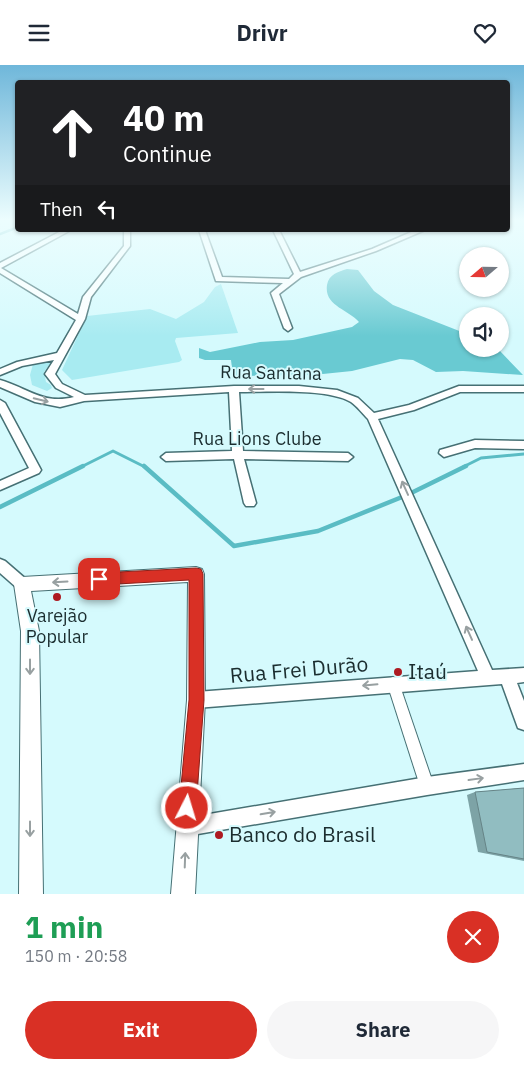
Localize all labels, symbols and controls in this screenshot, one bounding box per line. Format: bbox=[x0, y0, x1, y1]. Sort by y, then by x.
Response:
text: Drivr bbox=[236, 18, 288, 47]
icon: menu bbox=[25, 19, 53, 47]
icon: heart bbox=[471, 19, 499, 47]
text: 40 m bbox=[123, 95, 205, 141]
icon: ahead bbox=[40, 100, 105, 165]
text: Continue bbox=[123, 139, 212, 168]
icon: left bbox=[93, 195, 121, 223]
text: Then bbox=[40, 197, 83, 221]
north arrow bbox=[459, 247, 509, 297]
map controls bbox=[459, 247, 509, 357]
button: sound bbox=[459, 307, 509, 357]
street label: Rua Santana bbox=[220, 360, 322, 385]
one-way arrow bbox=[248, 384, 264, 394]
one-way arrow bbox=[33, 396, 49, 405]
street label: Rua Lions Clube bbox=[192, 427, 322, 450]
one-way arrow bbox=[400, 481, 410, 496]
pin bbox=[78, 558, 120, 600]
icon: arrive bbox=[85, 565, 113, 593]
one-way arrow bbox=[52, 577, 68, 586]
marker: Varejão Popular bbox=[51, 591, 63, 603]
place label: Varejão Popular bbox=[26, 604, 89, 648]
one-way arrow bbox=[463, 626, 473, 641]
street label: Rua Frei Durão bbox=[229, 649, 369, 689]
place label: Itaú bbox=[408, 657, 447, 685]
one-way arrow bbox=[25, 658, 35, 675]
marker: Itaú bbox=[392, 666, 404, 678]
one-way arrow bbox=[362, 681, 378, 690]
one-way arrow bbox=[467, 774, 483, 784]
position arrow bbox=[160, 781, 212, 833]
one-way arrow bbox=[260, 807, 276, 817]
place label: Banco do Brasil bbox=[229, 820, 376, 848]
one-way arrow bbox=[25, 821, 35, 837]
marker: Banco do Brasil bbox=[213, 829, 225, 841]
one-way arrow bbox=[180, 853, 189, 869]
text: 1 min bbox=[25, 907, 103, 946]
button: close bbox=[447, 911, 499, 963]
text: 150 m · 20:58 bbox=[25, 946, 127, 966]
button: Exit bbox=[25, 1001, 257, 1059]
button: Share bbox=[267, 1001, 499, 1059]

